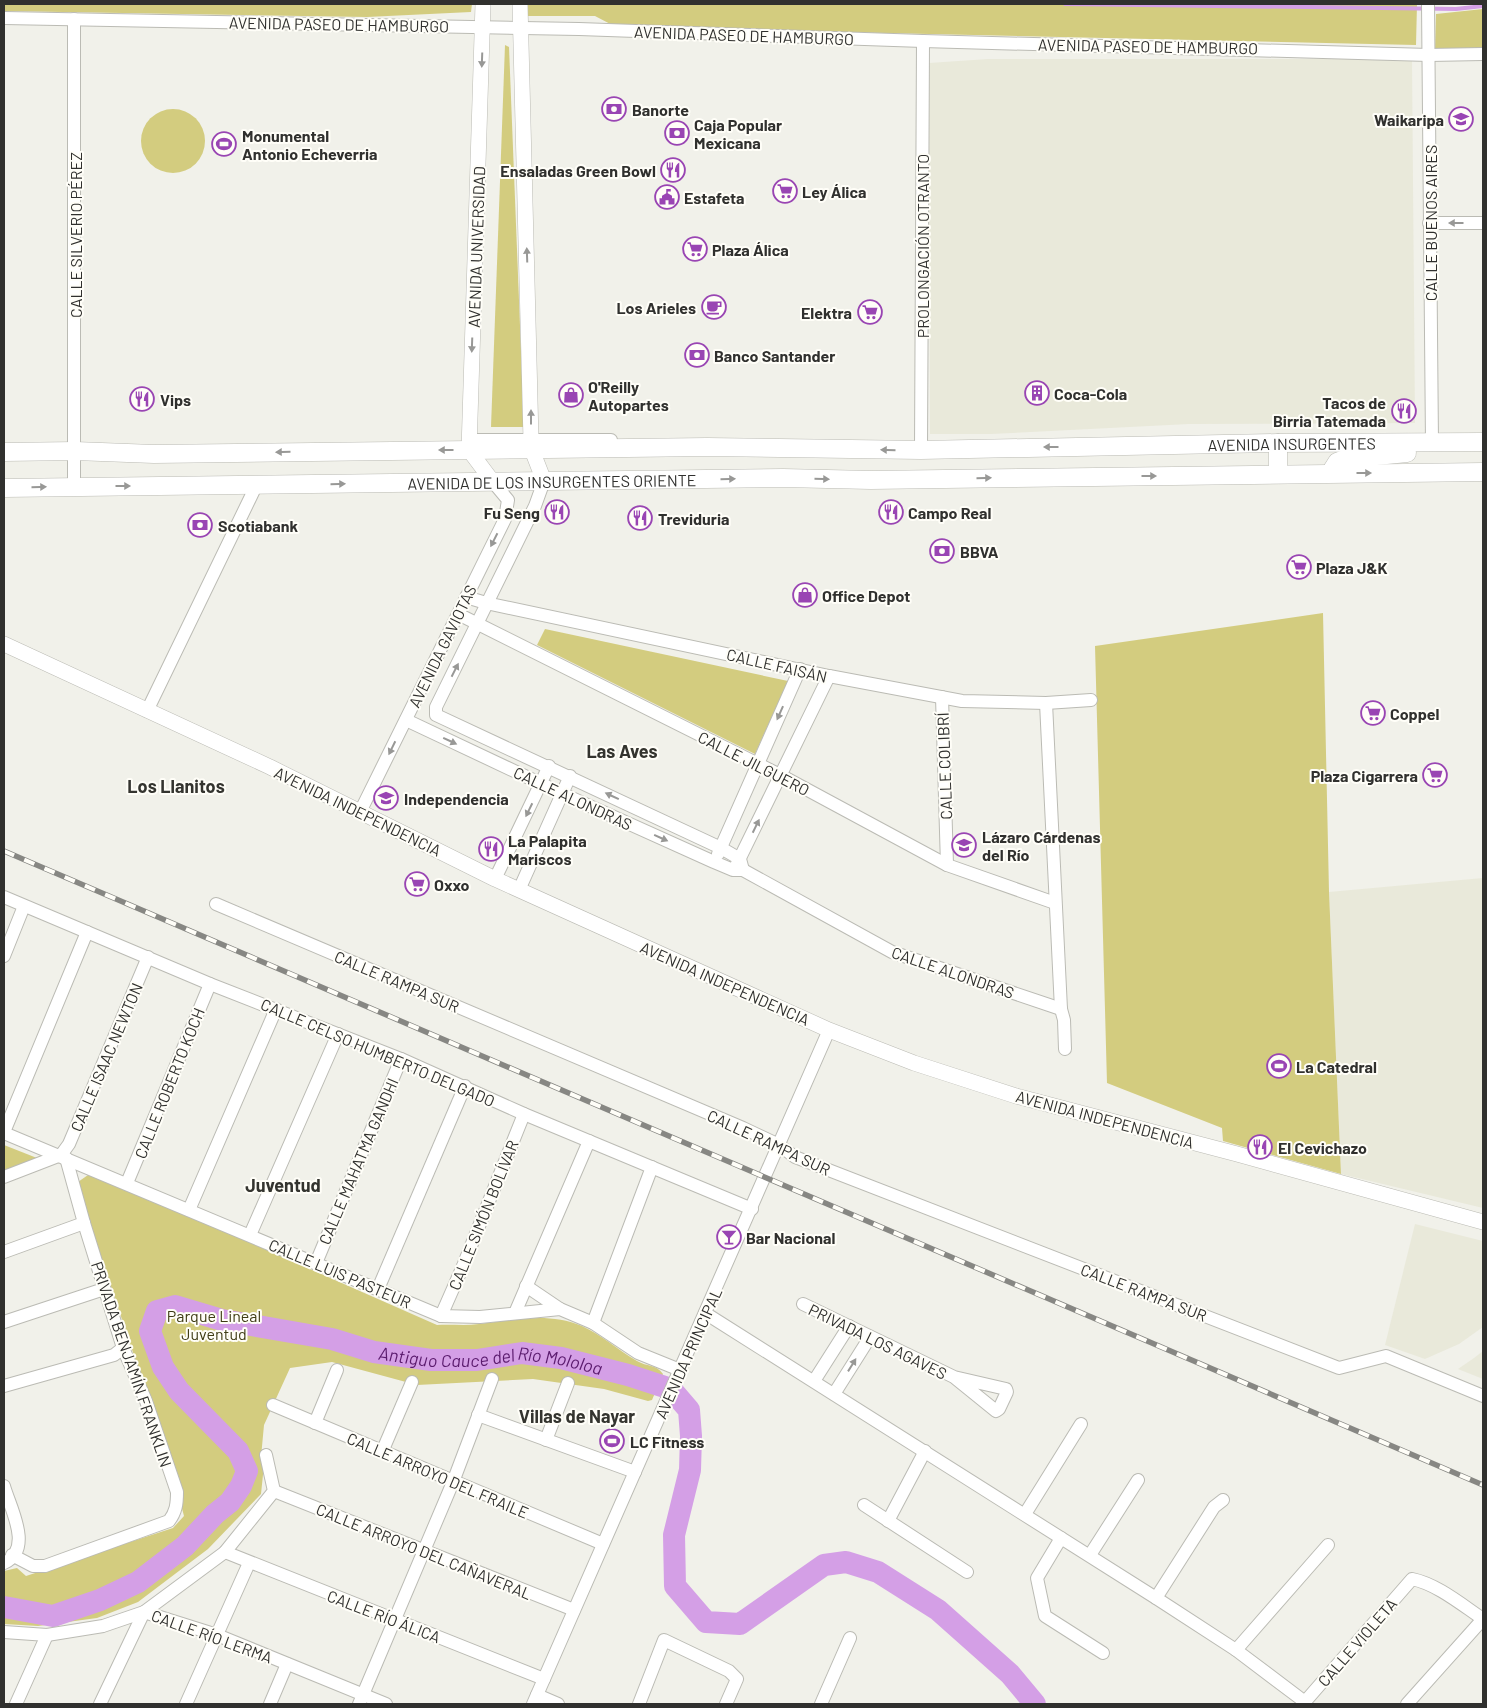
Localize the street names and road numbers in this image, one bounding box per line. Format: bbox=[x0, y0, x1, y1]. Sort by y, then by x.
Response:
street label: AVENIDA PASEO DE HAMBURGO bbox=[229, 13, 449, 35]
street label: AVENIDA PASEO DE HAMBURGO bbox=[634, 22, 854, 48]
street label: AVENIDA PASEO DE HAMBURGO bbox=[1038, 35, 1258, 57]
street label: CALLE BUENOS AIRES bbox=[1421, 145, 1440, 301]
street label: CALLE SILVERIO PÉREZ bbox=[66, 152, 85, 318]
street label: PROLONGACIÓN OTRANTO bbox=[913, 154, 932, 338]
street label: AVENIDA UNIVERSIDAD bbox=[464, 166, 488, 328]
street label: AVENIDA INSURGENTES bbox=[1207, 433, 1376, 454]
street label: AVENIDA DE LOS INSURGENTES ORIENTE bbox=[407, 470, 697, 492]
street label: AVENIDA GAVIOTAS bbox=[404, 582, 480, 710]
street label: CALLE FAISÁN bbox=[725, 644, 829, 686]
street label: CALLE COLIBRÍ bbox=[933, 712, 955, 820]
street label: CALLE JILGUERO bbox=[695, 727, 813, 799]
street label: AVENIDA INDEPENDENCIA bbox=[271, 762, 445, 860]
street label: CALLE ALONDRAS bbox=[511, 762, 635, 834]
street label: AVENIDA INDEPENDENCIA bbox=[637, 937, 813, 1029]
street label: CALLE ALONDRAS bbox=[889, 942, 1017, 1002]
street label: CALLE RAMPA SUR bbox=[332, 946, 462, 1016]
street label: CALLE ISAAC NEWTON bbox=[66, 980, 146, 1134]
street label: CALLE CELSO HUMBERTO DELGADO bbox=[258, 994, 498, 1110]
street label: CALLE ROBERTO KOCH bbox=[130, 1005, 208, 1161]
street label: CALLE MAHATMA GANDHI bbox=[314, 1075, 402, 1247]
street label: AVENIDA INDEPENDENCIA bbox=[1014, 1086, 1196, 1152]
street label: CALLE RAMPA SUR bbox=[704, 1105, 834, 1179]
street label: CALLE SIMÓN BOLÍVAR bbox=[444, 1137, 522, 1293]
street label: CALLE LUIS PASTEUR bbox=[266, 1234, 414, 1312]
street label: PRIVADA BENJAMÍN FRANKLIN bbox=[88, 1259, 176, 1469]
street label: CALLE RAMPA SUR bbox=[1078, 1259, 1210, 1325]
street label: AVENIDA PRINCIPAL bbox=[651, 1285, 725, 1421]
street label: PRIVADA LOS AGAVES bbox=[806, 1299, 950, 1383]
street label: CALLE ARROYO DEL FRAILE bbox=[344, 1428, 532, 1522]
street label: CALLE ARROYO DEL CAÑAVERAL bbox=[314, 1499, 534, 1603]
street label: CALLE RÍO ÁLICA bbox=[325, 1586, 444, 1646]
street label: CALLE VIOLETA bbox=[1314, 1594, 1401, 1690]
street label: CALLE RÍO LERMA bbox=[149, 1605, 275, 1667]

